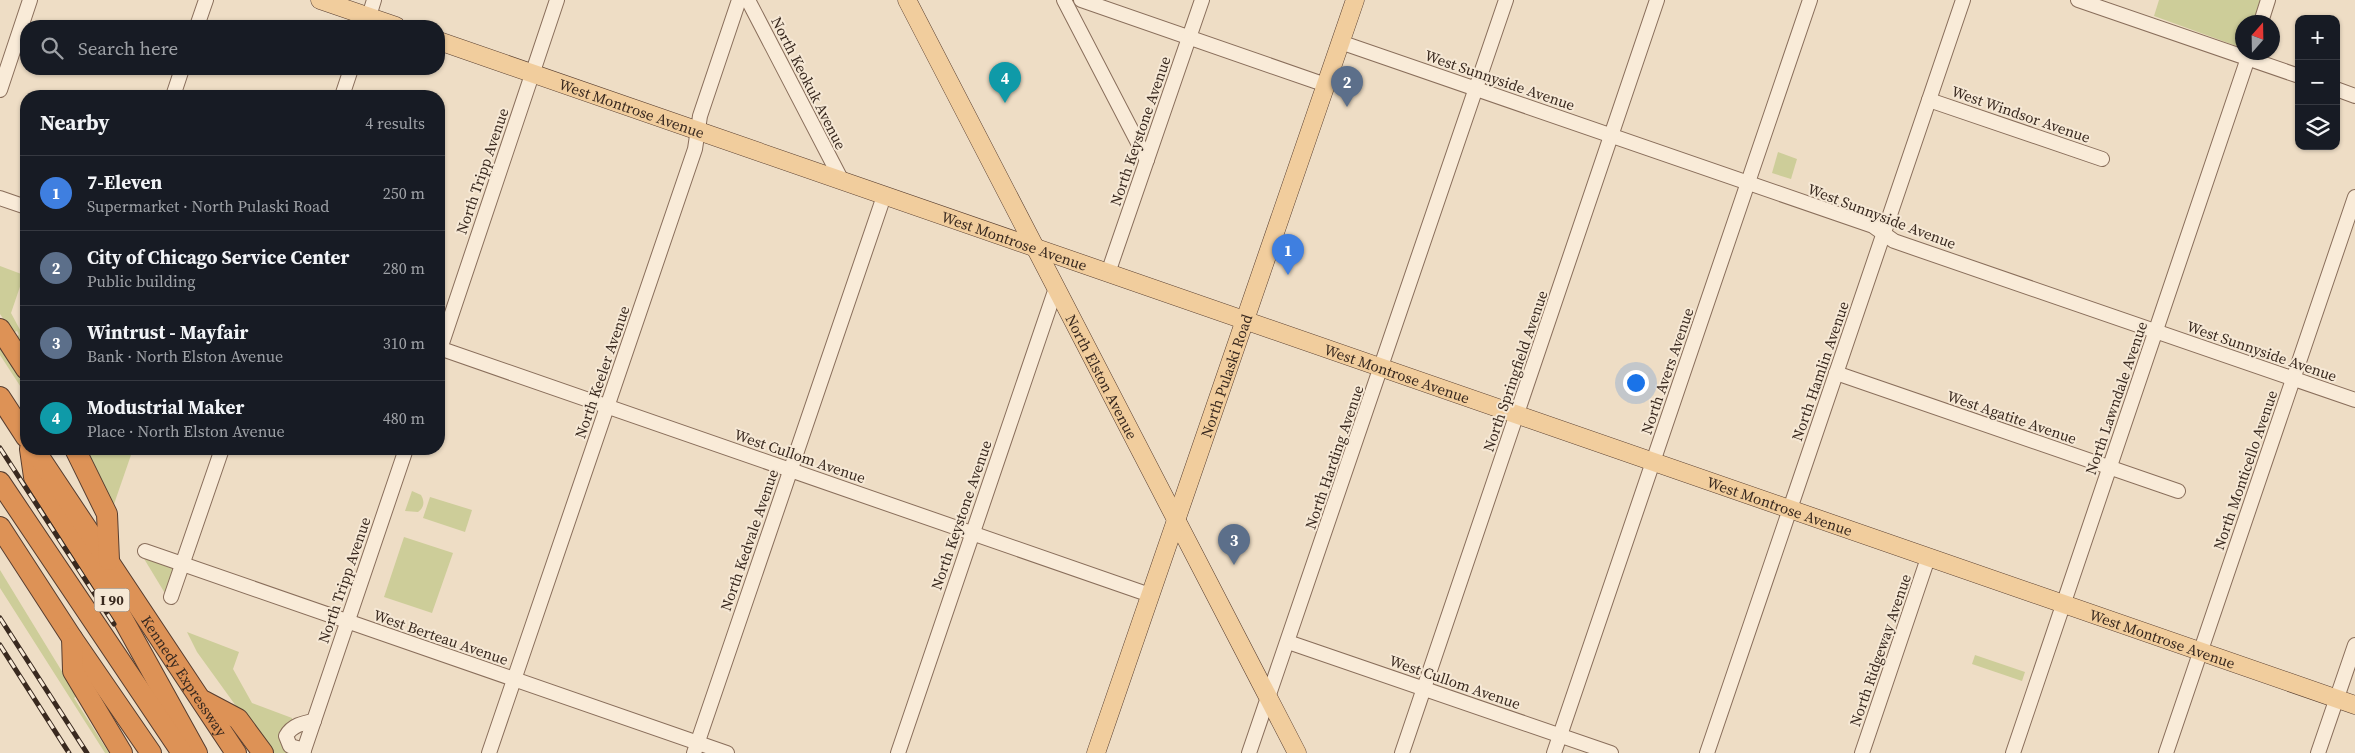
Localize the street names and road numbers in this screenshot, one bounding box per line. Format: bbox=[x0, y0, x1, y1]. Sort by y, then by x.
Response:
street label: North Keokuk Avenue bbox=[766, 13, 852, 153]
street label: West Sunnyside Avenue bbox=[1422, 44, 1578, 116]
street label: North Keystone Avenue bbox=[1105, 53, 1176, 209]
street label: West Montrose Avenue bbox=[556, 73, 708, 143]
street label: West Windsor Avenue bbox=[1949, 80, 2094, 148]
street label: North Tripp Avenue bbox=[451, 105, 514, 237]
street label: West Sunnyside Avenue bbox=[1805, 178, 1960, 254]
street label: West Montrose Avenue bbox=[939, 205, 1090, 275]
street label: North Springfield Avenue bbox=[1478, 287, 1553, 454]
street label: North Hamlin Avenue bbox=[1786, 298, 1854, 444]
street label: North Keeler Avenue bbox=[569, 302, 635, 441]
street label: North Avers Avenue bbox=[1635, 305, 1699, 437]
street label: North Elston Avenue bbox=[1061, 310, 1143, 443]
street label: North Pulaski Road bbox=[1195, 311, 1257, 440]
street label: West Sunnyside Avenue bbox=[2184, 315, 2340, 387]
street label: North Lawndale Avenue bbox=[2080, 318, 2152, 477]
street label: West Montrose Avenue bbox=[1322, 338, 1473, 408]
street label: North Harding Avenue bbox=[1299, 382, 1369, 532]
street label: West Agatite Avenue bbox=[1944, 385, 2080, 449]
street label: North Monticello Avenue bbox=[2208, 387, 2282, 553]
street label: West Cullom Avenue bbox=[732, 424, 869, 488]
street label: North Keystone Avenue bbox=[926, 437, 997, 593]
street label: North Kedvale Avenue bbox=[715, 466, 783, 614]
street label: West Montrose Avenue bbox=[1704, 471, 1856, 541]
street label: North Tripp Avenue bbox=[313, 514, 376, 646]
street label: North Ridgeway Avenue bbox=[1844, 571, 1916, 729]
road number: I 90 bbox=[94, 588, 130, 612]
street label: West Montrose Avenue bbox=[2087, 603, 2238, 673]
street label: West Berteau Avenue bbox=[371, 604, 511, 670]
street label: Kennedy Expressway bbox=[137, 611, 233, 741]
street label: West Cullom Avenue bbox=[1387, 650, 1524, 714]

